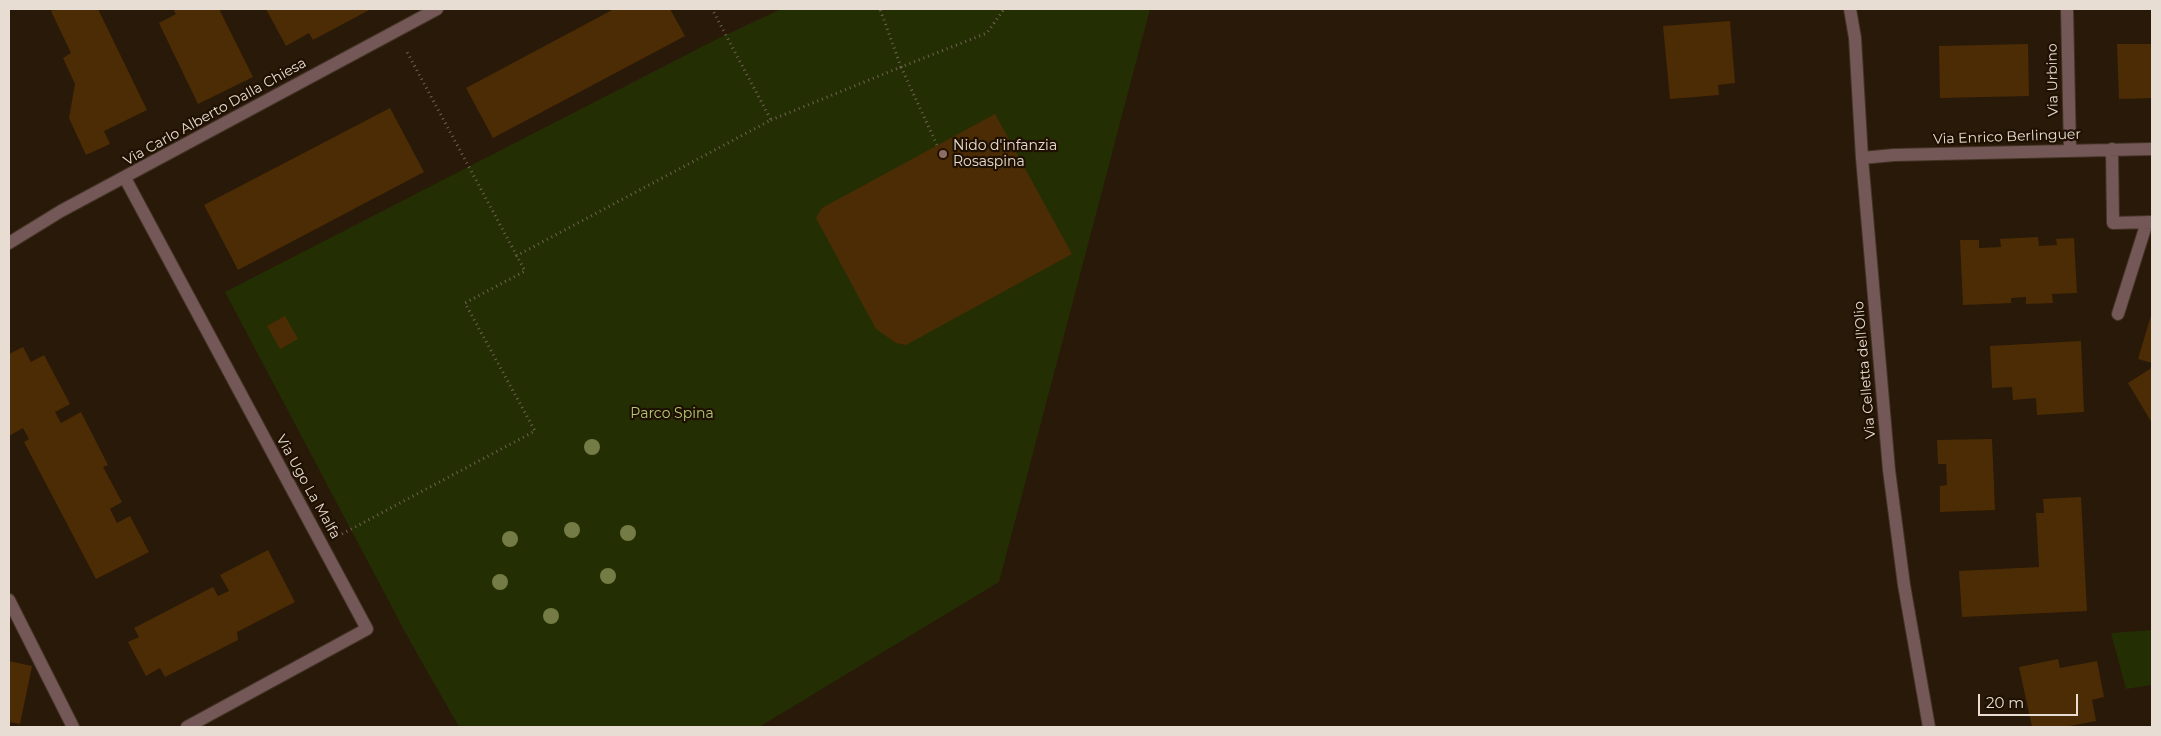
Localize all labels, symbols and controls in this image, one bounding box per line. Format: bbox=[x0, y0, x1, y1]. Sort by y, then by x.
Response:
street label: Via Urbino bbox=[2044, 43, 2062, 117]
street label: Via Carlo Alberto Dalla Chiesa bbox=[121, 55, 309, 169]
street label: Via Enrico Berlinguer bbox=[1933, 126, 2081, 148]
place label: Nido d'infanzia Rosaspina bbox=[953, 138, 1057, 170]
marker: Nido d'infanzia Rosaspina bbox=[937, 148, 949, 160]
street label: Via Celletta dell'Olio bbox=[1851, 300, 1879, 440]
park label: Parco Spina bbox=[630, 406, 714, 422]
street label: Via Ugo La Malfa bbox=[272, 432, 344, 542]
scale bar bbox=[1981, 684, 2081, 716]
text: 20 m bbox=[1986, 693, 2024, 712]

